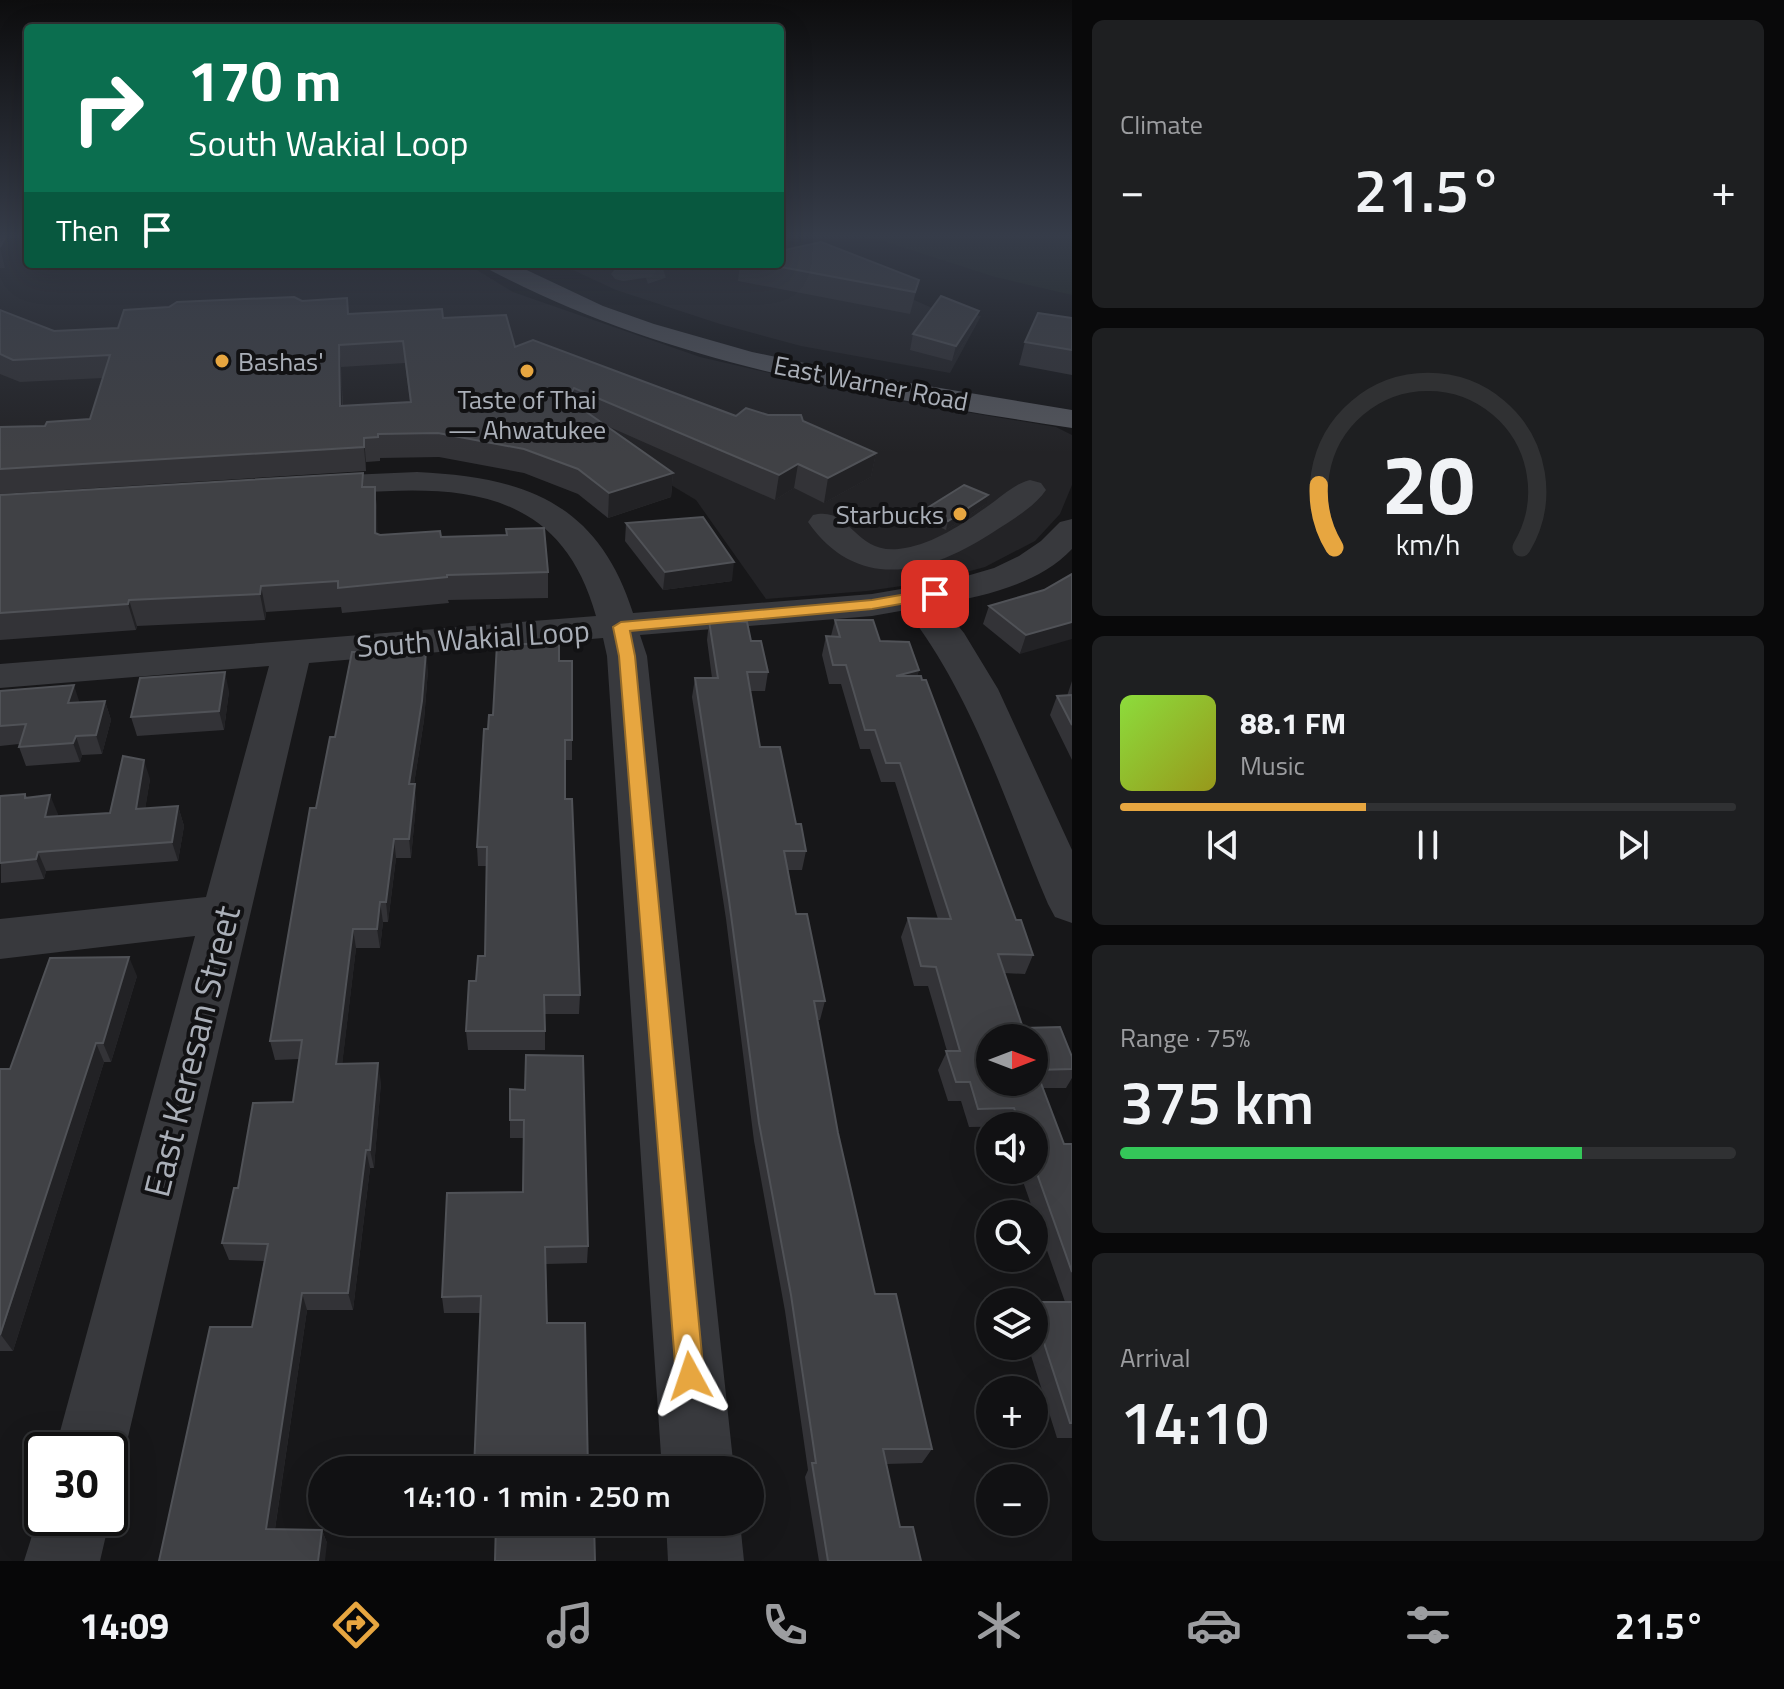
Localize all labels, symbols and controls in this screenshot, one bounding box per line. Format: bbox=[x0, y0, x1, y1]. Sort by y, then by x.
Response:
text: 170 m bbox=[188, 38, 341, 123]
icon: right bbox=[56, 56, 160, 160]
text: Climate bbox=[1120, 105, 1203, 144]
text: South Wakial Loop bbox=[188, 115, 468, 170]
text: 21.5° bbox=[1354, 144, 1502, 235]
text: − bbox=[1120, 156, 1145, 223]
text: + bbox=[1711, 156, 1736, 223]
text: Then bbox=[56, 207, 119, 253]
icon: arrive bbox=[135, 208, 179, 252]
place label: Bashas' bbox=[238, 342, 324, 381]
street label: East Warner Road bbox=[771, 345, 971, 421]
marker: Bashas' bbox=[213, 352, 231, 370]
marker: Taste of Thai — Ahwatukee bbox=[518, 362, 536, 380]
place label: Taste of Thai — Ahwatukee bbox=[448, 380, 606, 449]
text: 20 bbox=[1381, 420, 1475, 546]
place label: Starbucks bbox=[836, 495, 944, 534]
marker: Starbucks bbox=[951, 505, 969, 523]
text: km/h bbox=[1396, 523, 1460, 566]
pin bbox=[901, 560, 969, 628]
icon: arrive bbox=[913, 572, 957, 616]
street label: South Wakial Loop bbox=[355, 607, 591, 669]
text: 88.1 FM bbox=[1240, 700, 1346, 746]
text: Music bbox=[1240, 746, 1305, 785]
icon: previous bbox=[1201, 823, 1245, 867]
icon: pause bbox=[1406, 823, 1450, 867]
icon: next bbox=[1611, 823, 1655, 867]
street label: East Keresan Street bbox=[128, 899, 254, 1202]
text: Range · 75% bbox=[1120, 1018, 1250, 1057]
north arrow bbox=[976, 1024, 1048, 1096]
map controls bbox=[976, 1024, 1048, 1536]
text: 375 km bbox=[1120, 1056, 1314, 1147]
button: sound bbox=[976, 1112, 1048, 1184]
button: search bbox=[976, 1200, 1048, 1272]
button: layers bbox=[976, 1288, 1048, 1360]
position arrow bbox=[648, 1334, 732, 1418]
text: Arrival bbox=[1120, 1338, 1191, 1377]
button: + bbox=[976, 1376, 1048, 1448]
text: 14:10 bbox=[1120, 1376, 1269, 1467]
speed limit sign: 30 bbox=[24, 1432, 128, 1536]
button: − bbox=[976, 1464, 1048, 1536]
text: 14:10 · 1 min · 250 m bbox=[401, 1473, 671, 1519]
icon: directions bbox=[328, 1597, 384, 1653]
icon: music bbox=[542, 1597, 598, 1653]
icon: phone bbox=[757, 1597, 813, 1653]
icon: climate bbox=[971, 1597, 1027, 1653]
icon: car bbox=[1186, 1597, 1242, 1653]
icon: filters bbox=[1400, 1597, 1456, 1653]
text: 14:09 bbox=[79, 1598, 169, 1653]
text: 21.5° bbox=[1615, 1598, 1705, 1653]

